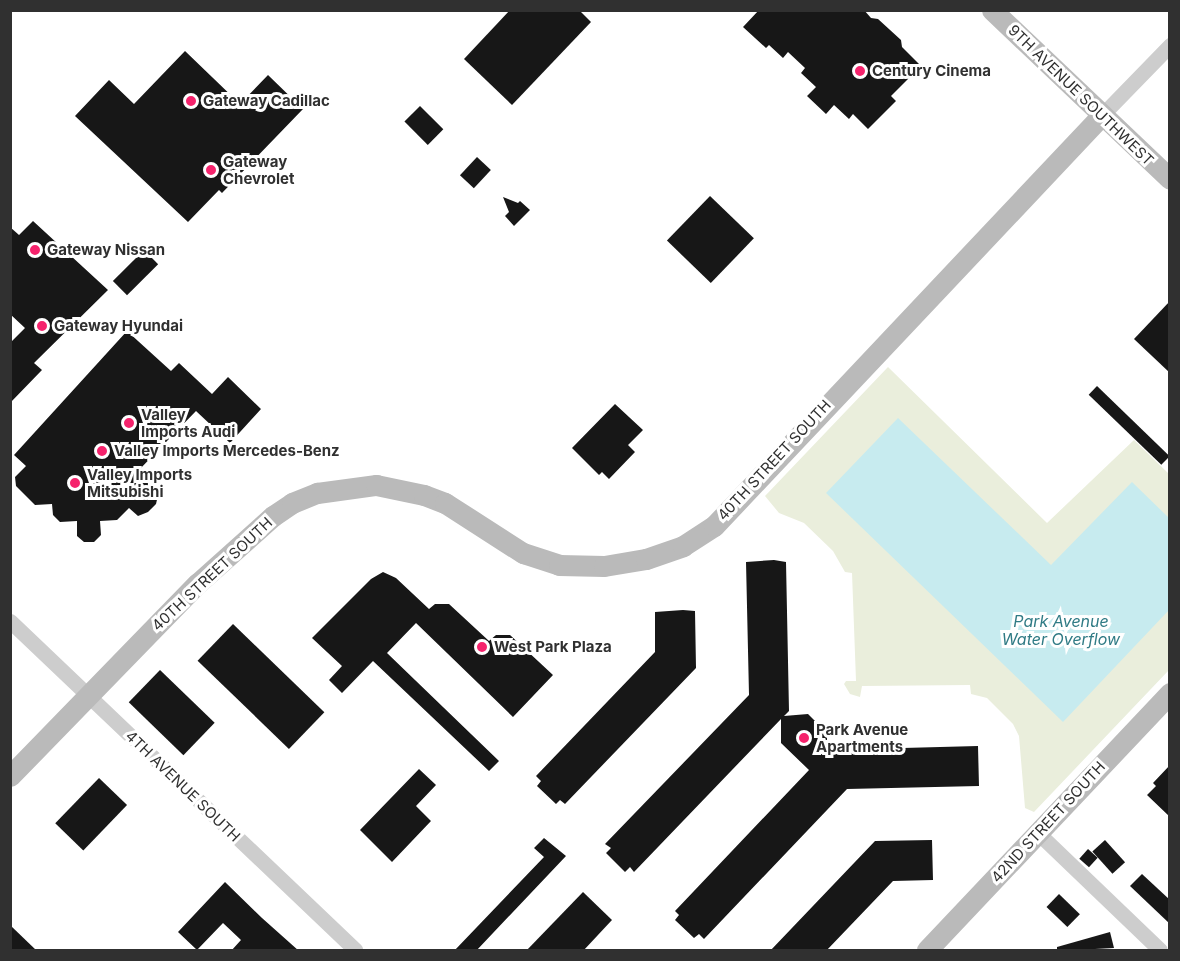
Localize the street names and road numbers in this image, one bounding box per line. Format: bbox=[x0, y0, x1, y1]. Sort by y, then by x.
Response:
street label: 9TH AVENUE SOUTHWEST bbox=[1005, 21, 1157, 169]
street label: 40TH STREET SOUTH bbox=[713, 396, 835, 524]
street label: 40TH STREET SOUTH bbox=[148, 513, 276, 635]
street label: 4TH AVENUE SOUTH bbox=[122, 727, 244, 845]
street label: 42ND STREET SOUTH bbox=[987, 758, 1109, 886]

